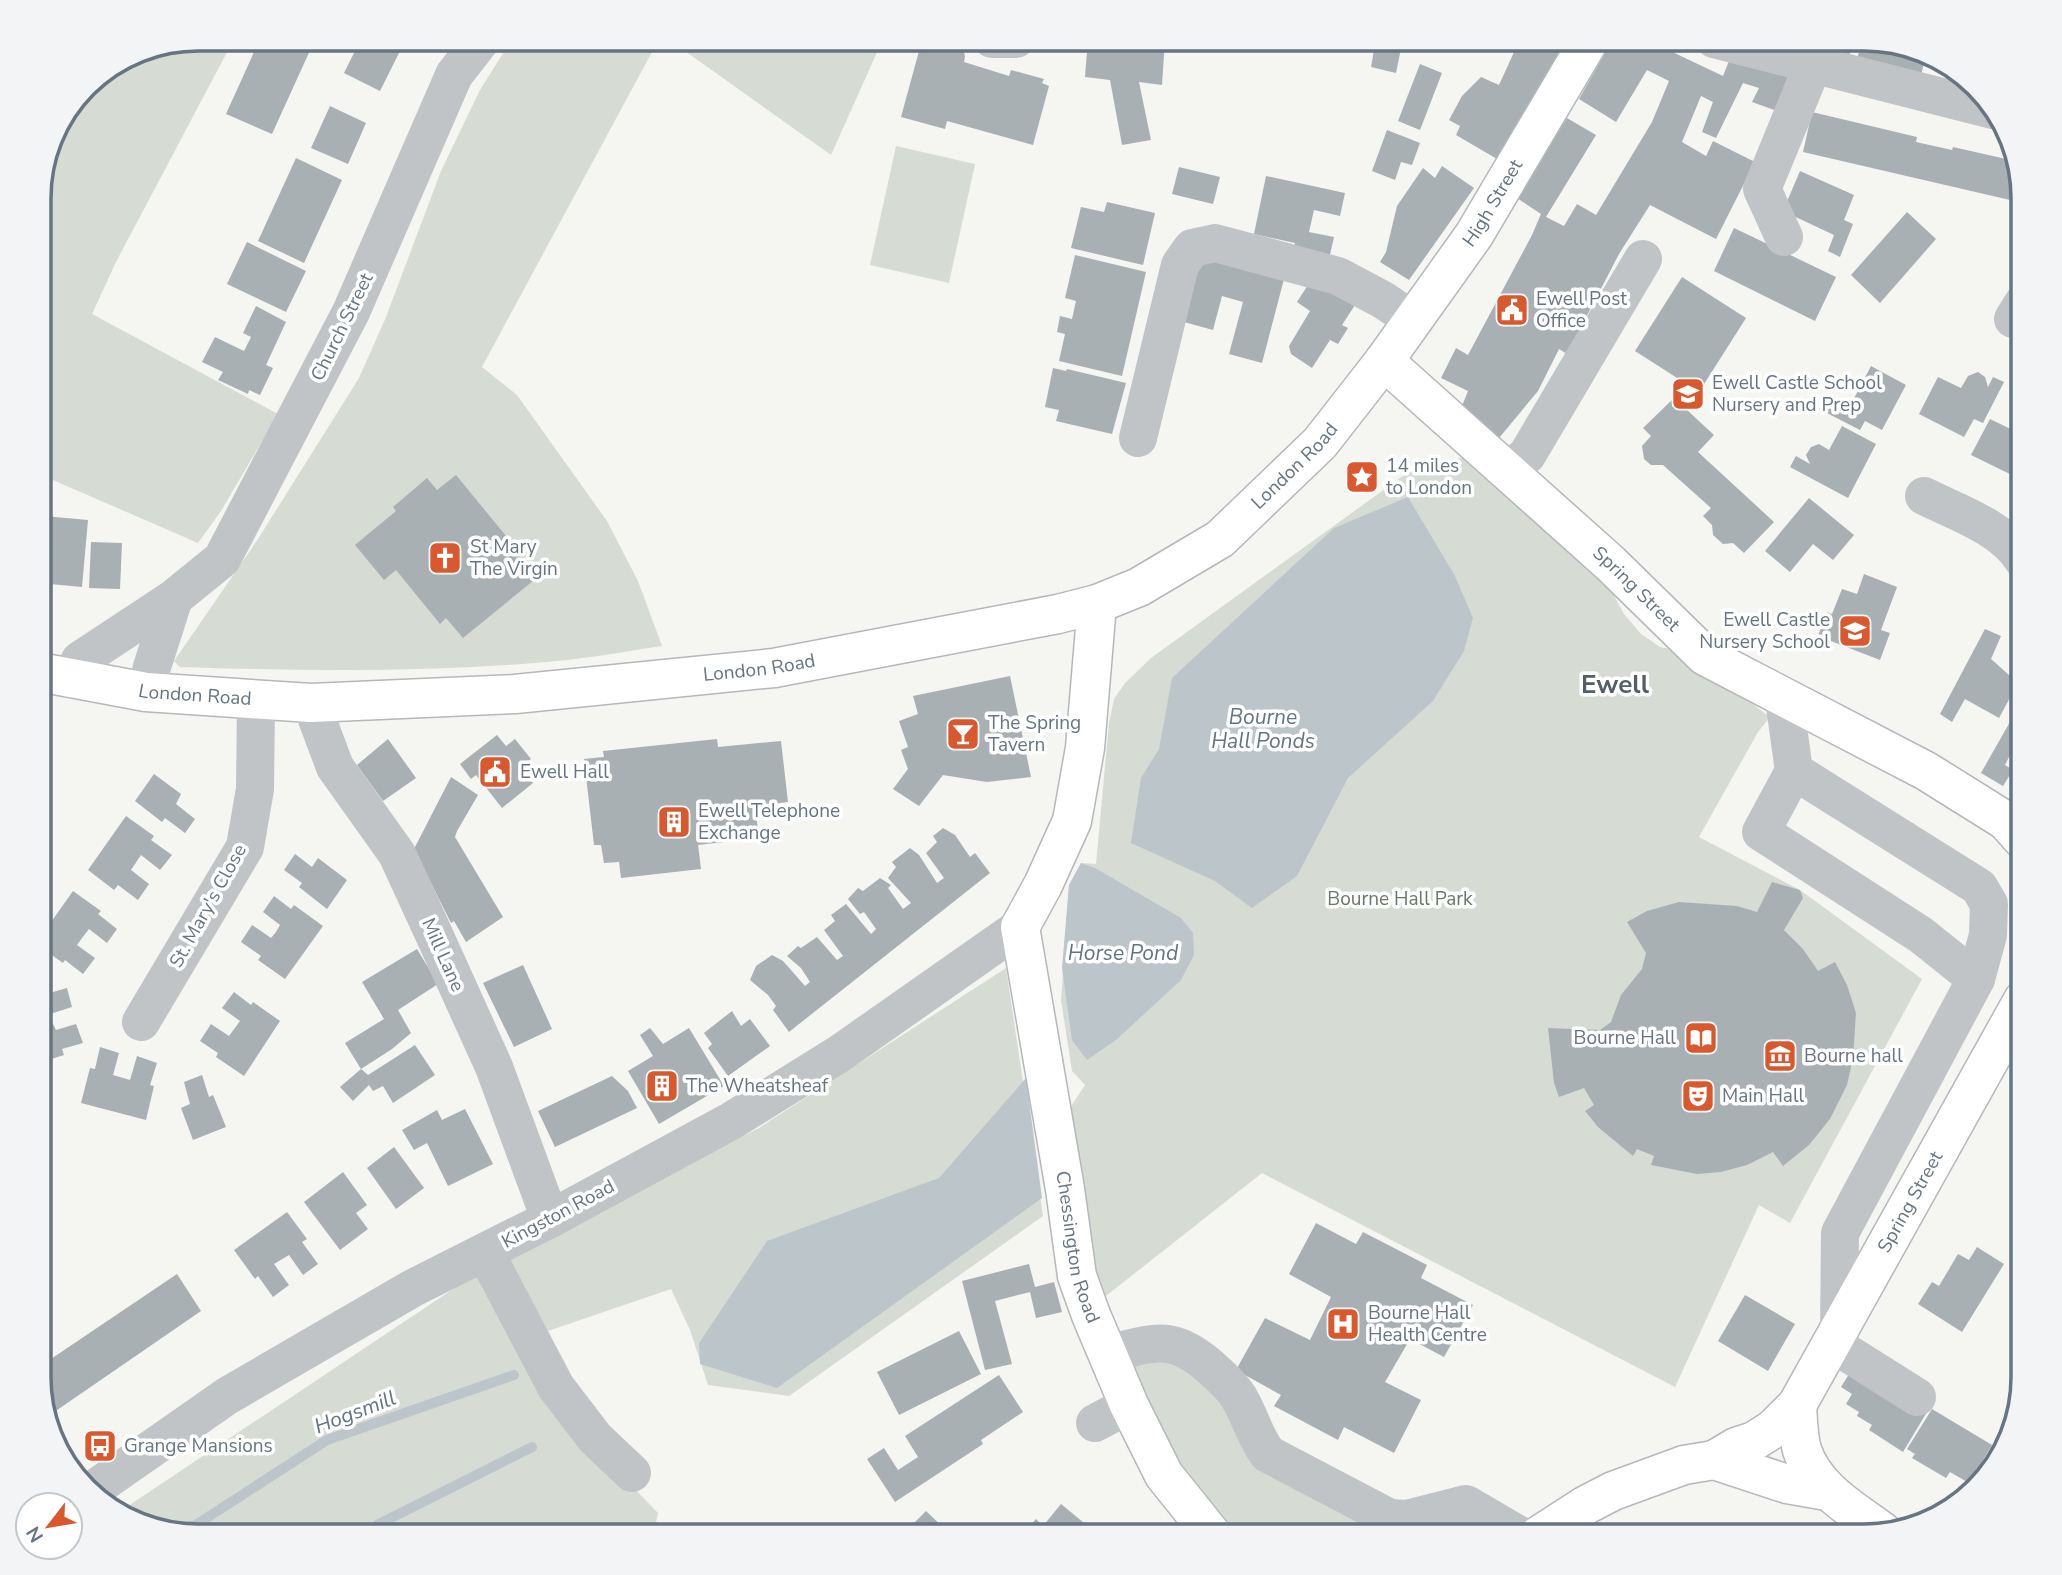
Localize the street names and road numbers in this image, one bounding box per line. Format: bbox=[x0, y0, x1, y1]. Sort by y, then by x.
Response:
street label: High Street bbox=[1457, 154, 1529, 252]
street label: Church Street bbox=[305, 268, 380, 385]
street label: London Road bbox=[1246, 417, 1344, 515]
street label: Spring Street bbox=[1587, 540, 1686, 638]
street label: London Road bbox=[702, 647, 818, 688]
street label: London Road bbox=[136, 678, 252, 712]
street label: St. Mary's Close bbox=[163, 840, 253, 972]
street label: Mill Lane bbox=[415, 914, 471, 996]
street label: Spring Street bbox=[1871, 1146, 1949, 1258]
street label: Chessington Road bbox=[1049, 1169, 1106, 1327]
street label: Kingston Road bbox=[497, 1173, 619, 1255]

